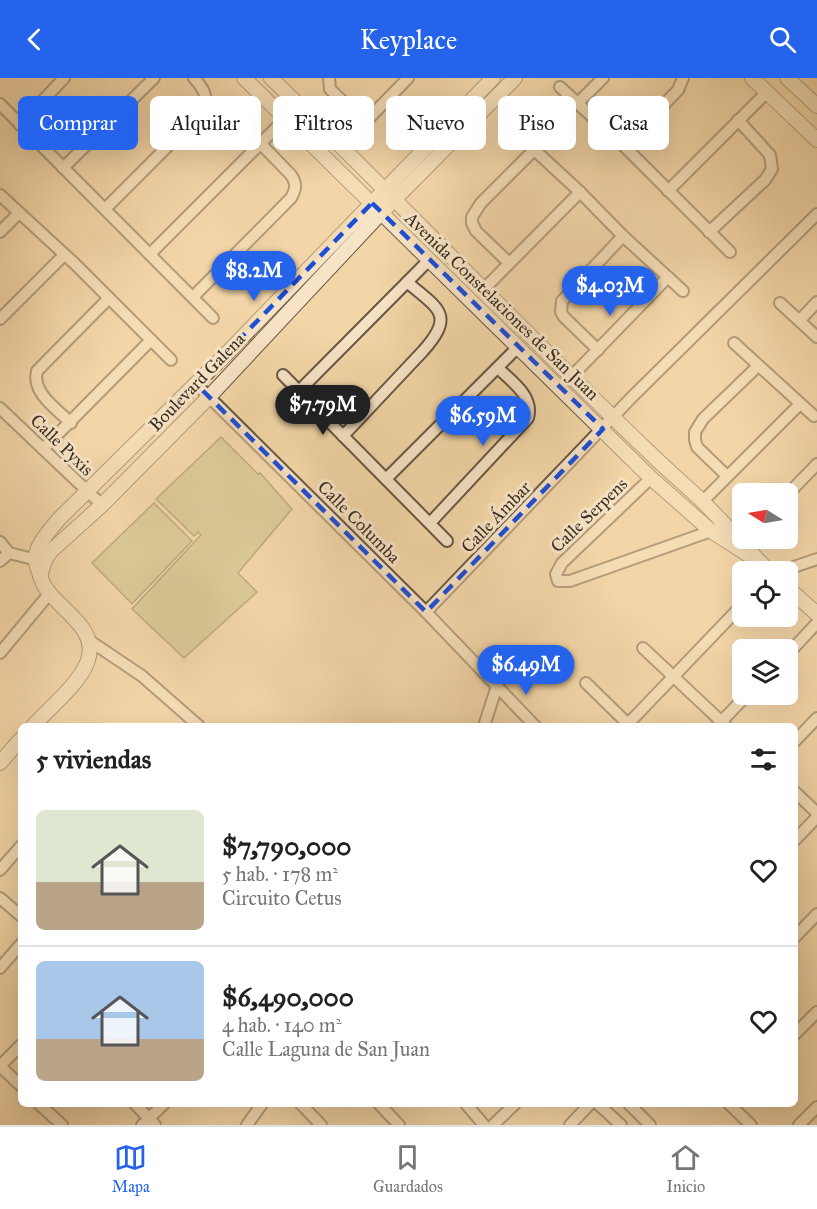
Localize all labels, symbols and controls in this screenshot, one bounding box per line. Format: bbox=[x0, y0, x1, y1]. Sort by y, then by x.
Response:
icon: back bbox=[18, 23, 51, 56]
text: Keyplace bbox=[360, 23, 457, 56]
icon: search bbox=[766, 23, 799, 56]
chip: Comprar bbox=[18, 96, 138, 150]
chip: Alquilar bbox=[150, 96, 261, 150]
chip: Filtros bbox=[273, 96, 374, 150]
chip: Nuevo bbox=[386, 96, 486, 150]
chip: Piso bbox=[498, 96, 576, 150]
chip: Casa bbox=[588, 96, 669, 150]
street label: Avenida Constelaciones de San Juan bbox=[399, 206, 604, 406]
pin: $8.2M bbox=[212, 251, 296, 302]
text: $8.2M bbox=[225, 258, 283, 282]
pin: $4.03M bbox=[561, 266, 659, 317]
text: $4.03M bbox=[576, 273, 644, 297]
street label: Boulevard Galena bbox=[144, 328, 250, 436]
pin: $7.79M bbox=[274, 385, 372, 436]
text: $7.79M bbox=[289, 392, 357, 416]
pin: $6.59M bbox=[434, 396, 532, 447]
text: $6.59M bbox=[450, 403, 516, 427]
street label: Calle Pyxis bbox=[26, 410, 98, 480]
street label: Calle Serpens bbox=[546, 473, 632, 557]
street label: Calle Ámbar bbox=[455, 475, 536, 557]
street label: Calle Columba bbox=[313, 476, 405, 568]
north arrow bbox=[732, 483, 798, 549]
map controls bbox=[732, 483, 798, 705]
button: locate bbox=[732, 561, 798, 627]
button: layers bbox=[732, 639, 798, 705]
pin: $6.49M bbox=[477, 645, 575, 696]
text: $6.49M bbox=[491, 652, 561, 676]
text: 5 viviendas bbox=[36, 743, 151, 775]
icon: filters bbox=[747, 743, 780, 776]
text: $7,790,000 bbox=[222, 830, 351, 862]
icon: home bbox=[84, 834, 156, 906]
icon: heart bbox=[747, 854, 780, 887]
text: 5 hab. · 178 m² bbox=[222, 862, 338, 886]
text: Circuito Cetus bbox=[222, 886, 342, 910]
text: $6,490,000 bbox=[222, 981, 354, 1013]
icon: home bbox=[84, 985, 156, 1057]
icon: heart bbox=[747, 1005, 780, 1038]
text: 4 hab. · 140 m² bbox=[222, 1013, 341, 1037]
text: Calle Laguna de San Juan bbox=[222, 1037, 430, 1061]
tab: Mapa bbox=[112, 1141, 150, 1196]
tab: Guardados bbox=[373, 1141, 443, 1196]
tab: Inicio bbox=[666, 1141, 705, 1196]

